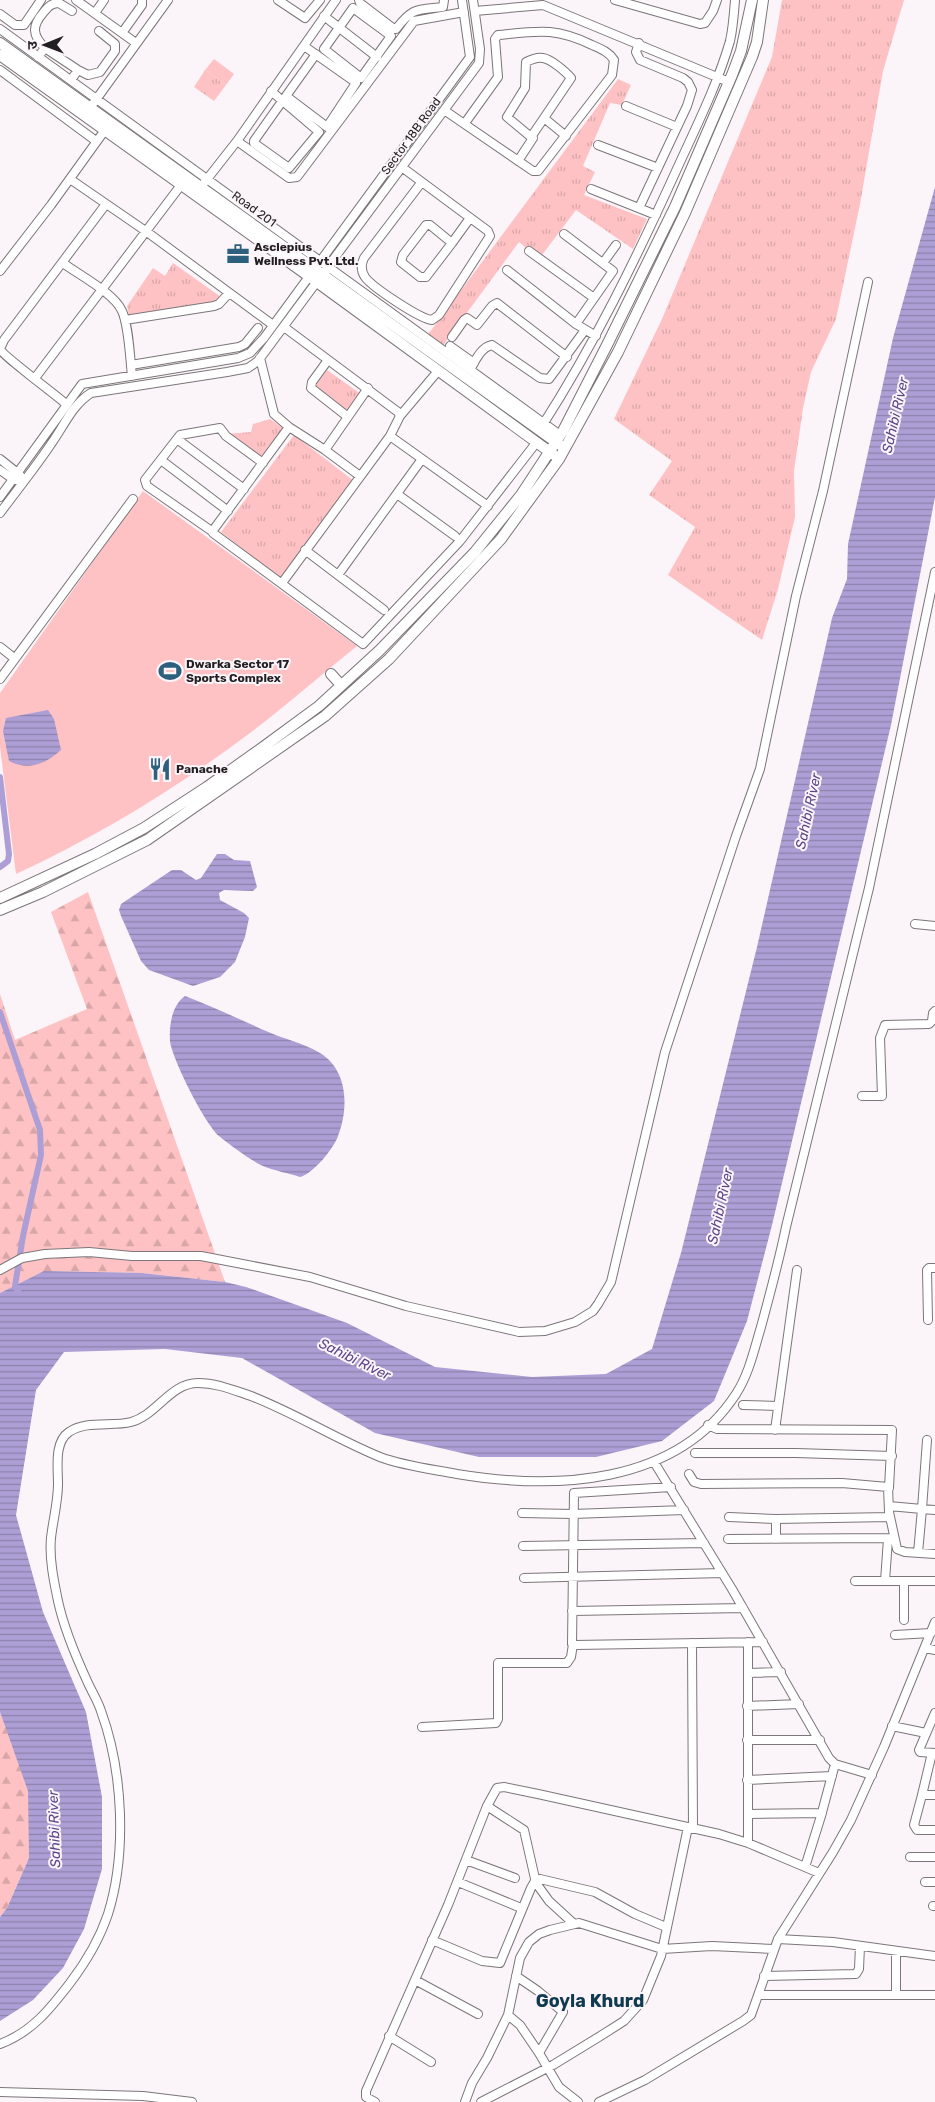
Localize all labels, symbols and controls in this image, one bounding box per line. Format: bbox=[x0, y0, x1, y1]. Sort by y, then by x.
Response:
north arrow bbox=[20, 20, 70, 70]
text: उ bbox=[24, 40, 41, 49]
street label: Sector 18B Road bbox=[378, 95, 444, 177]
street label: Road 201 bbox=[229, 188, 279, 230]
place label: Asclepius Wellness Pvt. Ltd. bbox=[254, 240, 358, 268]
office icon: Asclepius Wellness Pvt. Ltd. bbox=[225, 241, 251, 267]
water label: Sahibi River bbox=[879, 375, 913, 455]
place label: Dwarka Sector 17 Sports Complex bbox=[186, 657, 289, 685]
sports icon: Dwarka Sector 17 Sports Complex bbox=[157, 658, 183, 684]
restaurant icon: Panache bbox=[147, 756, 173, 782]
place label: Panache bbox=[176, 762, 228, 776]
water label: Sahibi River bbox=[792, 771, 825, 851]
water label: Sahibi River bbox=[704, 1166, 737, 1246]
water label: Sahibi River bbox=[316, 1335, 394, 1384]
water label: Sahibi River bbox=[45, 1789, 64, 1868]
district label: Goyla Khurd bbox=[536, 1990, 644, 2012]

